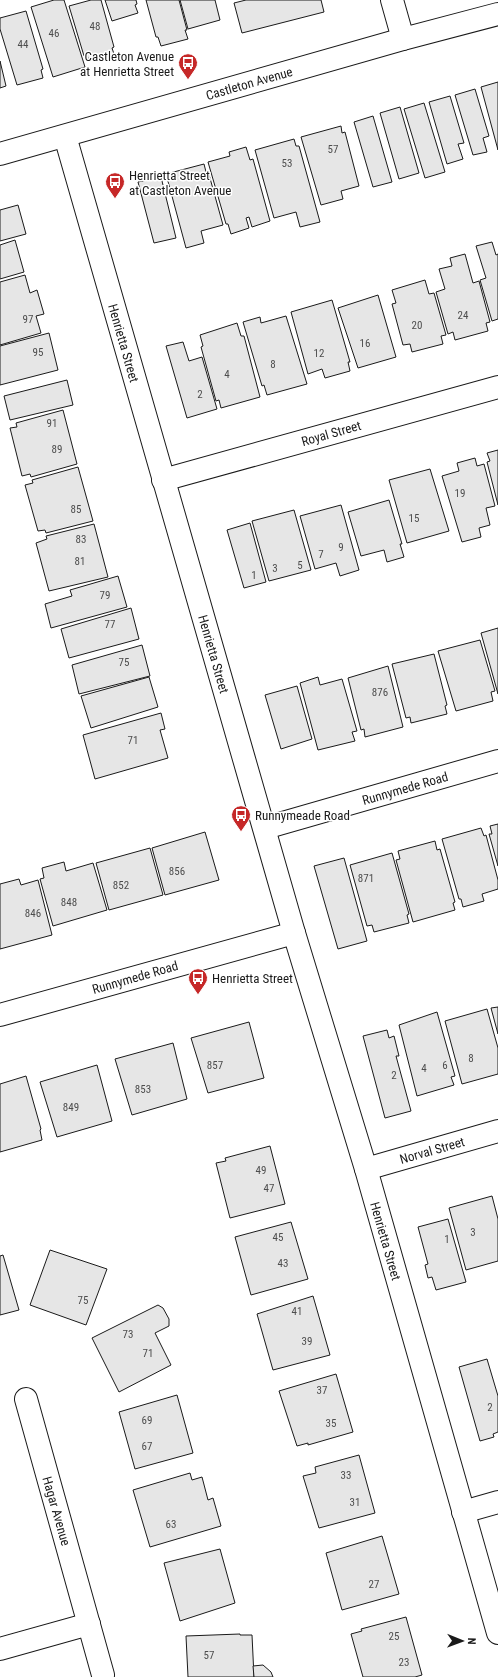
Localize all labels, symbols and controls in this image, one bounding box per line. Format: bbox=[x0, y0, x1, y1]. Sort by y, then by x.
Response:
house number: 48 bbox=[90, 20, 100, 33]
house number: 46 bbox=[49, 27, 59, 40]
house number: 44 bbox=[18, 38, 29, 51]
place label: Castleton Avenue at Henrietta Street bbox=[80, 49, 174, 79]
bus stop icon: Castleton Avenue at Henrietta Street bbox=[177, 52, 199, 80]
street label: Castleton Avenue bbox=[204, 64, 294, 103]
house number: 57 bbox=[328, 143, 338, 156]
house number: 53 bbox=[282, 157, 292, 170]
place label: Henrietta Street at Castleton Avenue bbox=[129, 168, 231, 198]
bus stop icon: Henrietta Street at Castleton Avenue bbox=[104, 171, 126, 199]
street label: Henrietta Street bbox=[105, 302, 142, 384]
house number: 24 bbox=[458, 309, 469, 322]
house number: 97 bbox=[23, 313, 33, 326]
house number: 20 bbox=[412, 319, 422, 332]
house number: 16 bbox=[360, 337, 370, 350]
house number: 95 bbox=[33, 346, 43, 359]
house number: 12 bbox=[314, 347, 324, 360]
house number: 8 bbox=[270, 358, 276, 371]
house number: 4 bbox=[224, 368, 230, 381]
house number: 2 bbox=[197, 388, 203, 401]
house number: 91 bbox=[47, 417, 57, 430]
street label: Royal Street bbox=[300, 418, 363, 449]
house number: 89 bbox=[52, 443, 62, 456]
house number: 19 bbox=[455, 487, 465, 500]
house number: 85 bbox=[71, 503, 81, 516]
house number: 15 bbox=[409, 512, 419, 525]
house number: 83 bbox=[76, 533, 86, 546]
house number: 9 bbox=[338, 541, 344, 554]
house number: 7 bbox=[318, 548, 324, 561]
house number: 81 bbox=[75, 555, 85, 568]
house number: 5 bbox=[297, 559, 303, 572]
house number: 3 bbox=[272, 562, 278, 575]
house number: 1 bbox=[251, 569, 257, 582]
house number: 79 bbox=[100, 589, 110, 602]
street label: Henrietta Street bbox=[195, 613, 232, 695]
house number: 77 bbox=[105, 618, 115, 631]
house number: 75 bbox=[119, 656, 129, 669]
house number: 876 bbox=[372, 686, 388, 699]
house number: 71 bbox=[128, 734, 138, 747]
street label: Runnymede Road bbox=[360, 769, 450, 808]
bus stop icon: Runnymeade Road bbox=[230, 804, 252, 832]
place label: Runnymeade Road bbox=[255, 808, 350, 823]
house number: 856 bbox=[169, 865, 185, 878]
house number: 871 bbox=[358, 872, 374, 885]
house number: 852 bbox=[113, 879, 129, 892]
house number: 848 bbox=[61, 896, 77, 909]
house number: 846 bbox=[25, 907, 41, 920]
street label: Runnymede Road bbox=[90, 958, 180, 997]
bus stop icon: Henrietta Street bbox=[187, 967, 209, 995]
place label: Henrietta Street bbox=[212, 971, 293, 986]
house number: 8 bbox=[468, 1052, 474, 1065]
house number: 857 bbox=[207, 1059, 223, 1072]
house number: 6 bbox=[442, 1059, 448, 1072]
house number: 4 bbox=[421, 1062, 427, 1075]
house number: 2 bbox=[391, 1069, 397, 1082]
house number: 853 bbox=[135, 1083, 151, 1096]
house number: 849 bbox=[63, 1101, 79, 1114]
street label: Norval Street bbox=[398, 1134, 466, 1167]
house number: 49 bbox=[256, 1164, 266, 1177]
house number: 47 bbox=[264, 1182, 274, 1195]
street label: Henrietta Street bbox=[367, 1200, 404, 1282]
house number: 3 bbox=[470, 1226, 476, 1239]
house number: 45 bbox=[273, 1231, 283, 1244]
house number: 1 bbox=[444, 1233, 450, 1246]
house number: 43 bbox=[278, 1257, 288, 1270]
house number: 75 bbox=[78, 1294, 88, 1307]
house number: 41 bbox=[292, 1305, 302, 1318]
house number: 73 bbox=[123, 1328, 133, 1341]
house number: 39 bbox=[302, 1335, 312, 1348]
house number: 71 bbox=[143, 1347, 153, 1360]
house number: 37 bbox=[317, 1384, 327, 1397]
house number: 2 bbox=[487, 1401, 493, 1414]
house number: 69 bbox=[142, 1414, 152, 1427]
house number: 35 bbox=[326, 1417, 336, 1430]
house number: 67 bbox=[142, 1440, 152, 1453]
house number: 33 bbox=[341, 1469, 351, 1482]
street label: Hagar Avenue bbox=[39, 1475, 74, 1547]
house number: 31 bbox=[350, 1496, 360, 1509]
house number: 63 bbox=[166, 1518, 176, 1531]
house number: 27 bbox=[369, 1578, 379, 1591]
north arrow bbox=[442, 1621, 482, 1661]
house number: 25 bbox=[389, 1630, 399, 1643]
text: N bbox=[465, 1638, 478, 1645]
house number: 57 bbox=[204, 1649, 214, 1662]
house number: 23 bbox=[399, 1656, 409, 1669]

